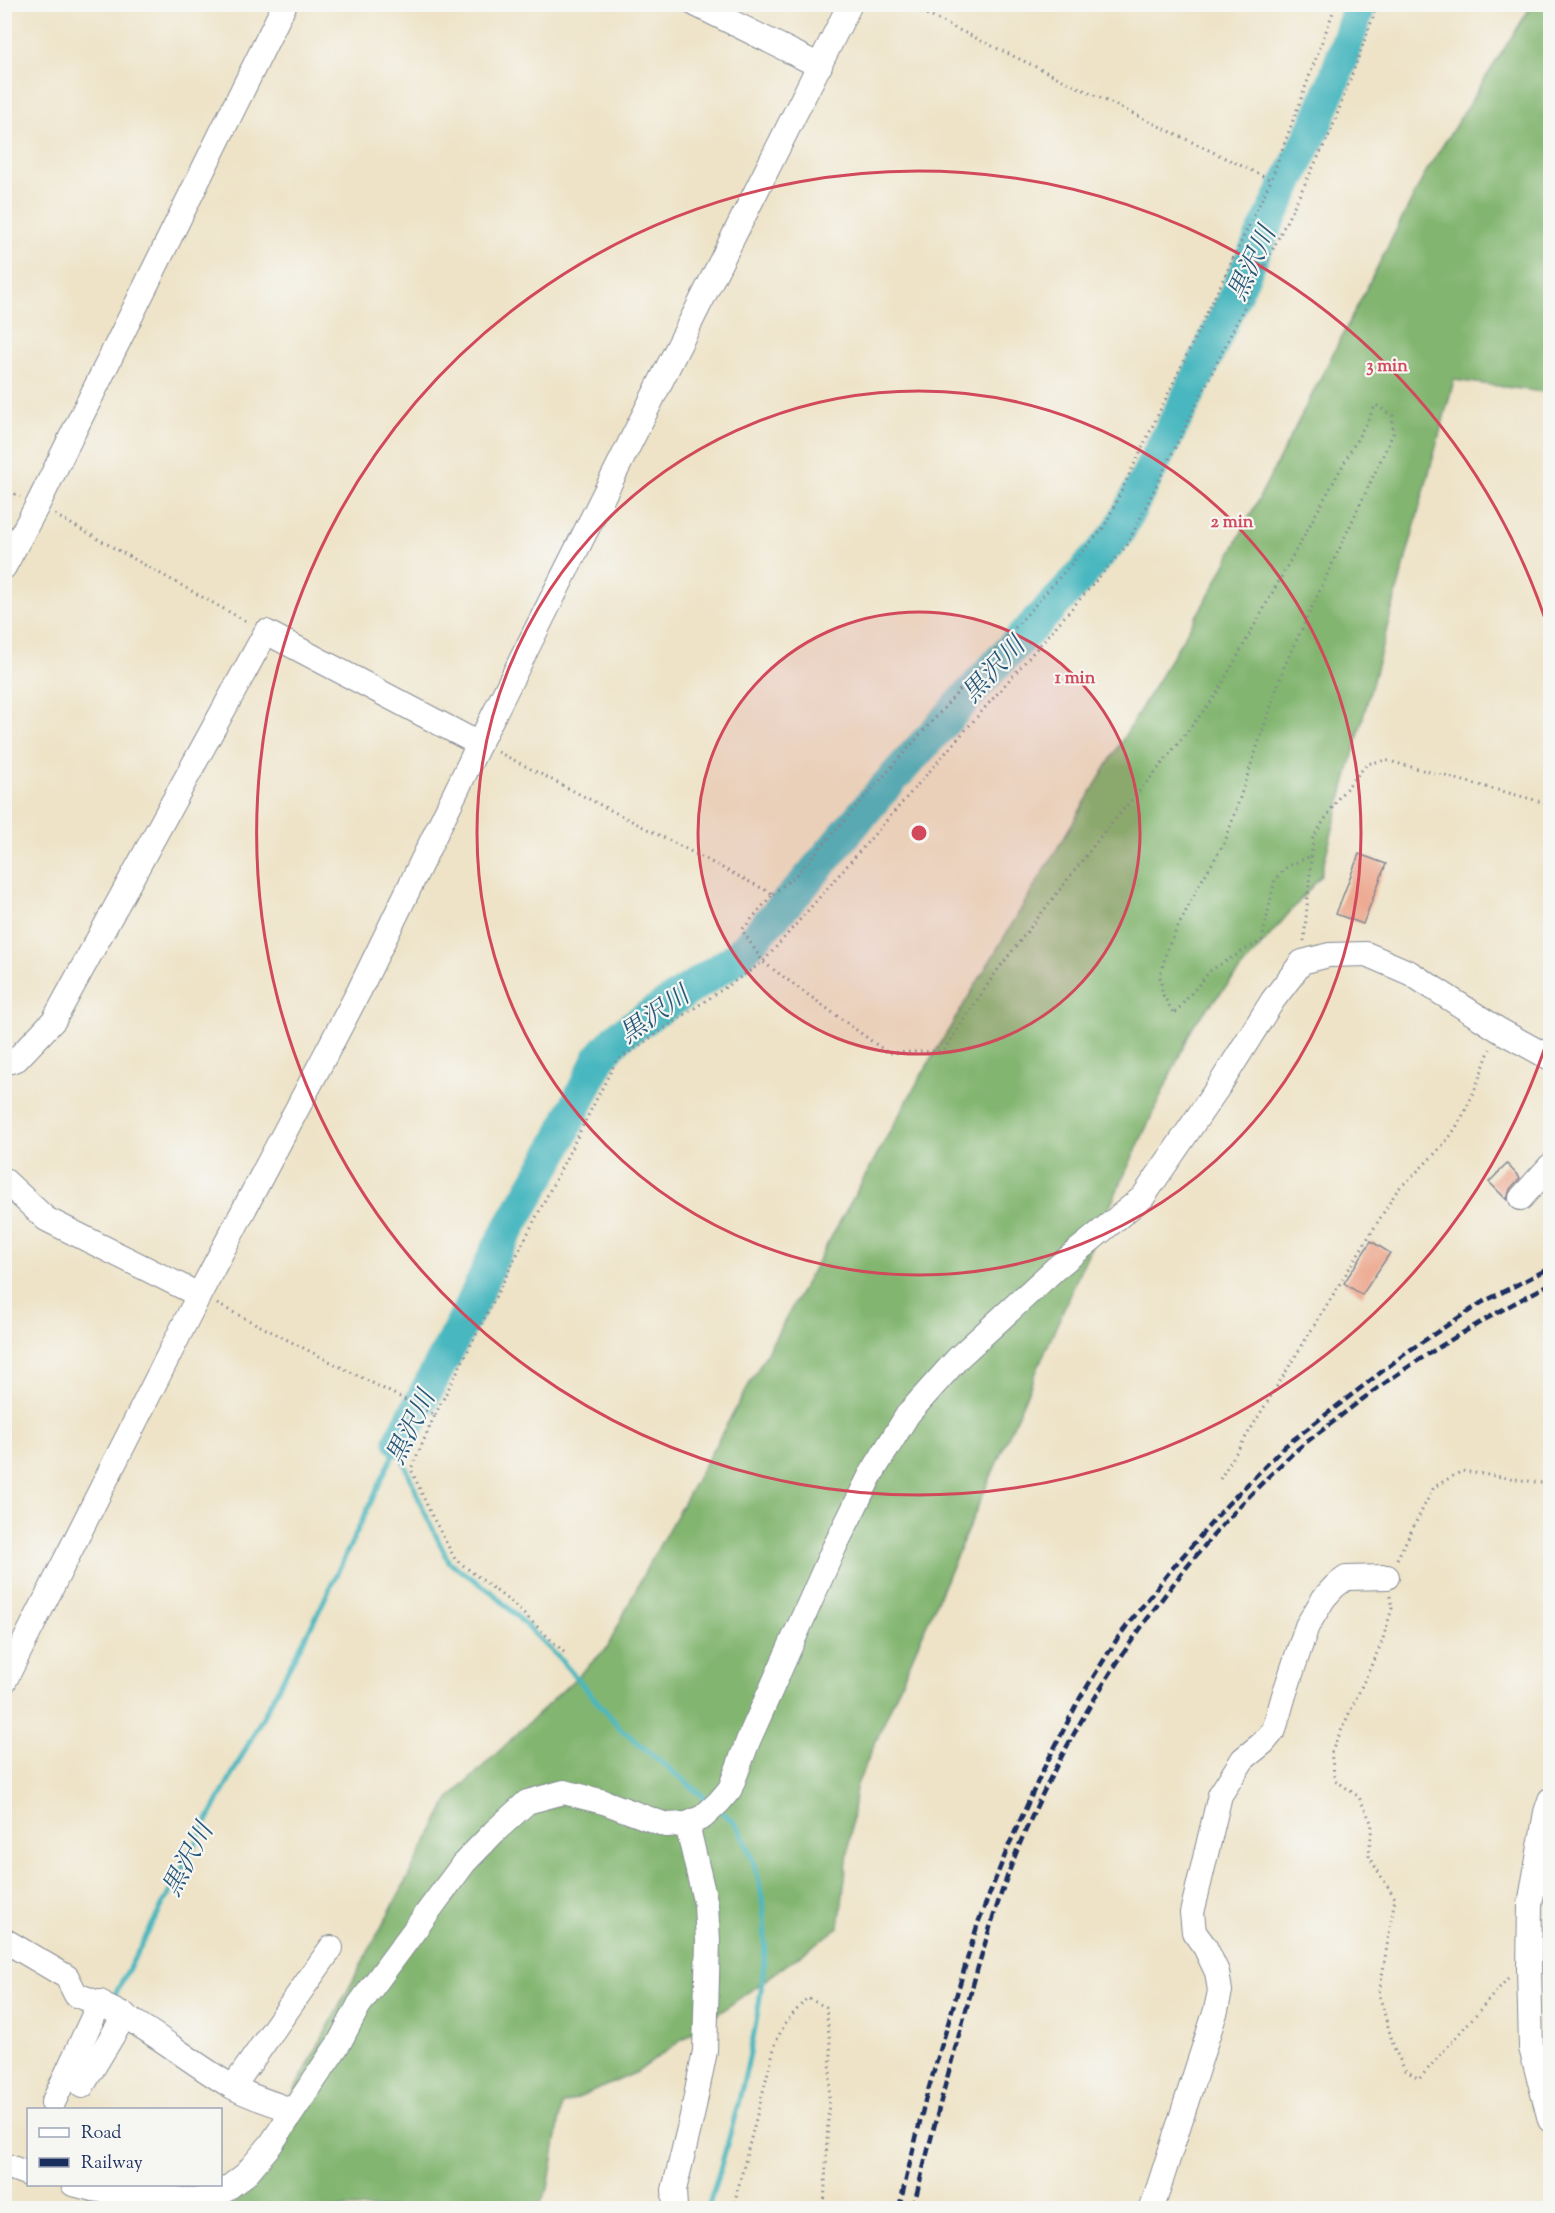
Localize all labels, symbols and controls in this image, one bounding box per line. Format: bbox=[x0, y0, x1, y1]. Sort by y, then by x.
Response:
water label: 黒沢川 bbox=[1220, 218, 1288, 307]
text: 3 min bbox=[1366, 354, 1408, 380]
text: 2 min bbox=[1211, 510, 1254, 536]
water label: 黒沢川 bbox=[955, 627, 1037, 712]
text: 1 min bbox=[1055, 666, 1096, 692]
centre of rings bbox=[909, 823, 929, 843]
water label: 黒沢川 bbox=[613, 977, 700, 1054]
water label: 黒沢川 bbox=[379, 1382, 447, 1471]
water label: 黒沢川 bbox=[155, 1814, 225, 1903]
legend bbox=[27, 2108, 222, 2186]
text: Road bbox=[81, 2121, 121, 2147]
text: Railway bbox=[81, 2151, 143, 2177]

